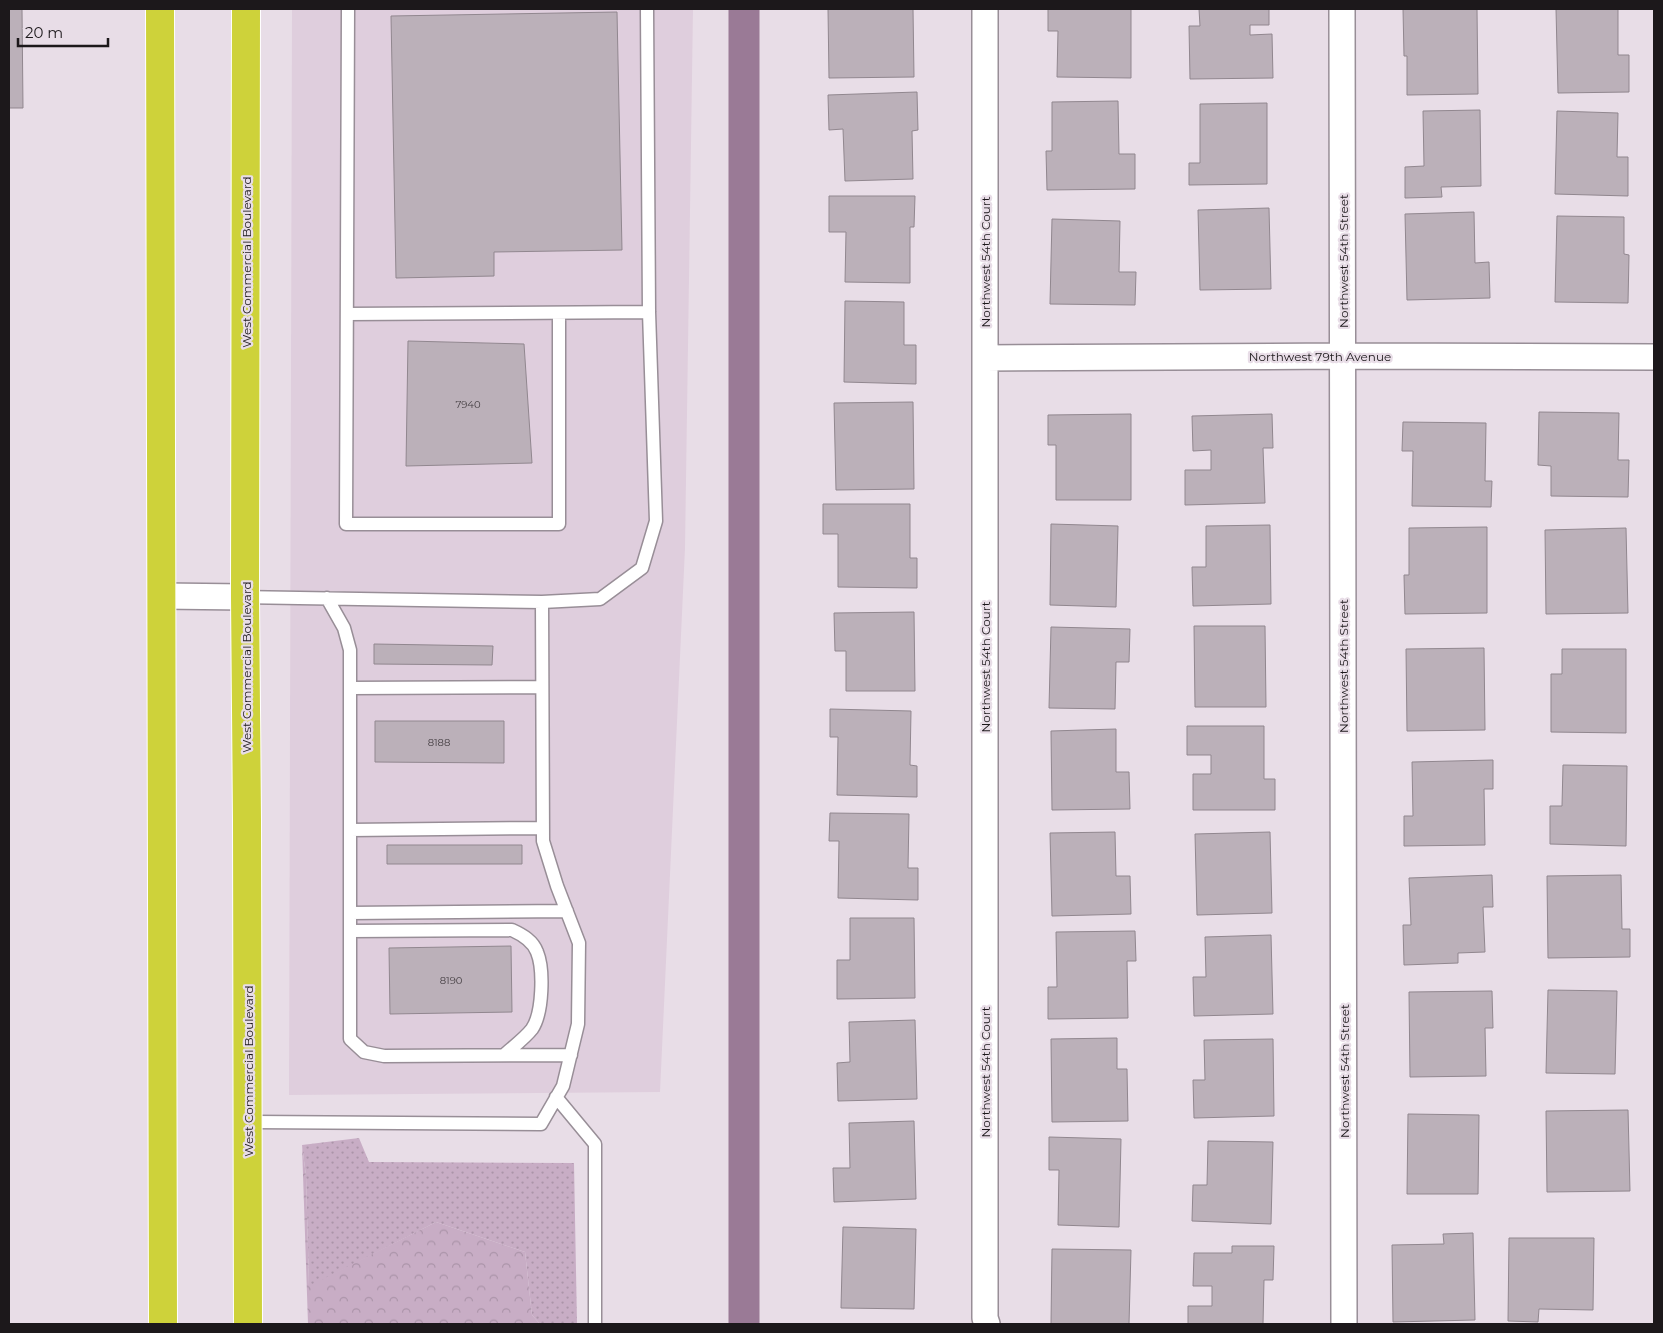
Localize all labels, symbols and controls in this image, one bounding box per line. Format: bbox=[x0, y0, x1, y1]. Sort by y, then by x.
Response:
scale bar bbox=[18, 15, 108, 47]
text: 20 m bbox=[25, 23, 63, 42]
street label: West Commercial Boulevard bbox=[239, 176, 254, 348]
street label: Northwest 54th Street bbox=[1336, 194, 1351, 328]
street label: Northwest 54th Court bbox=[978, 196, 993, 328]
street label: Northwest 79th Avenue bbox=[1249, 349, 1391, 364]
house number: 7940 bbox=[455, 398, 481, 411]
street label: West Commercial Boulevard bbox=[239, 581, 254, 753]
street label: Northwest 54th Street bbox=[1336, 599, 1351, 733]
street label: Northwest 54th Court bbox=[978, 601, 993, 733]
house number: 8188 bbox=[428, 736, 450, 749]
house number: 8190 bbox=[440, 974, 463, 987]
street label: West Commercial Boulevard bbox=[241, 985, 256, 1157]
street label: Northwest 54th Street bbox=[1337, 1004, 1352, 1138]
street label: Northwest 54th Court bbox=[978, 1006, 993, 1138]

